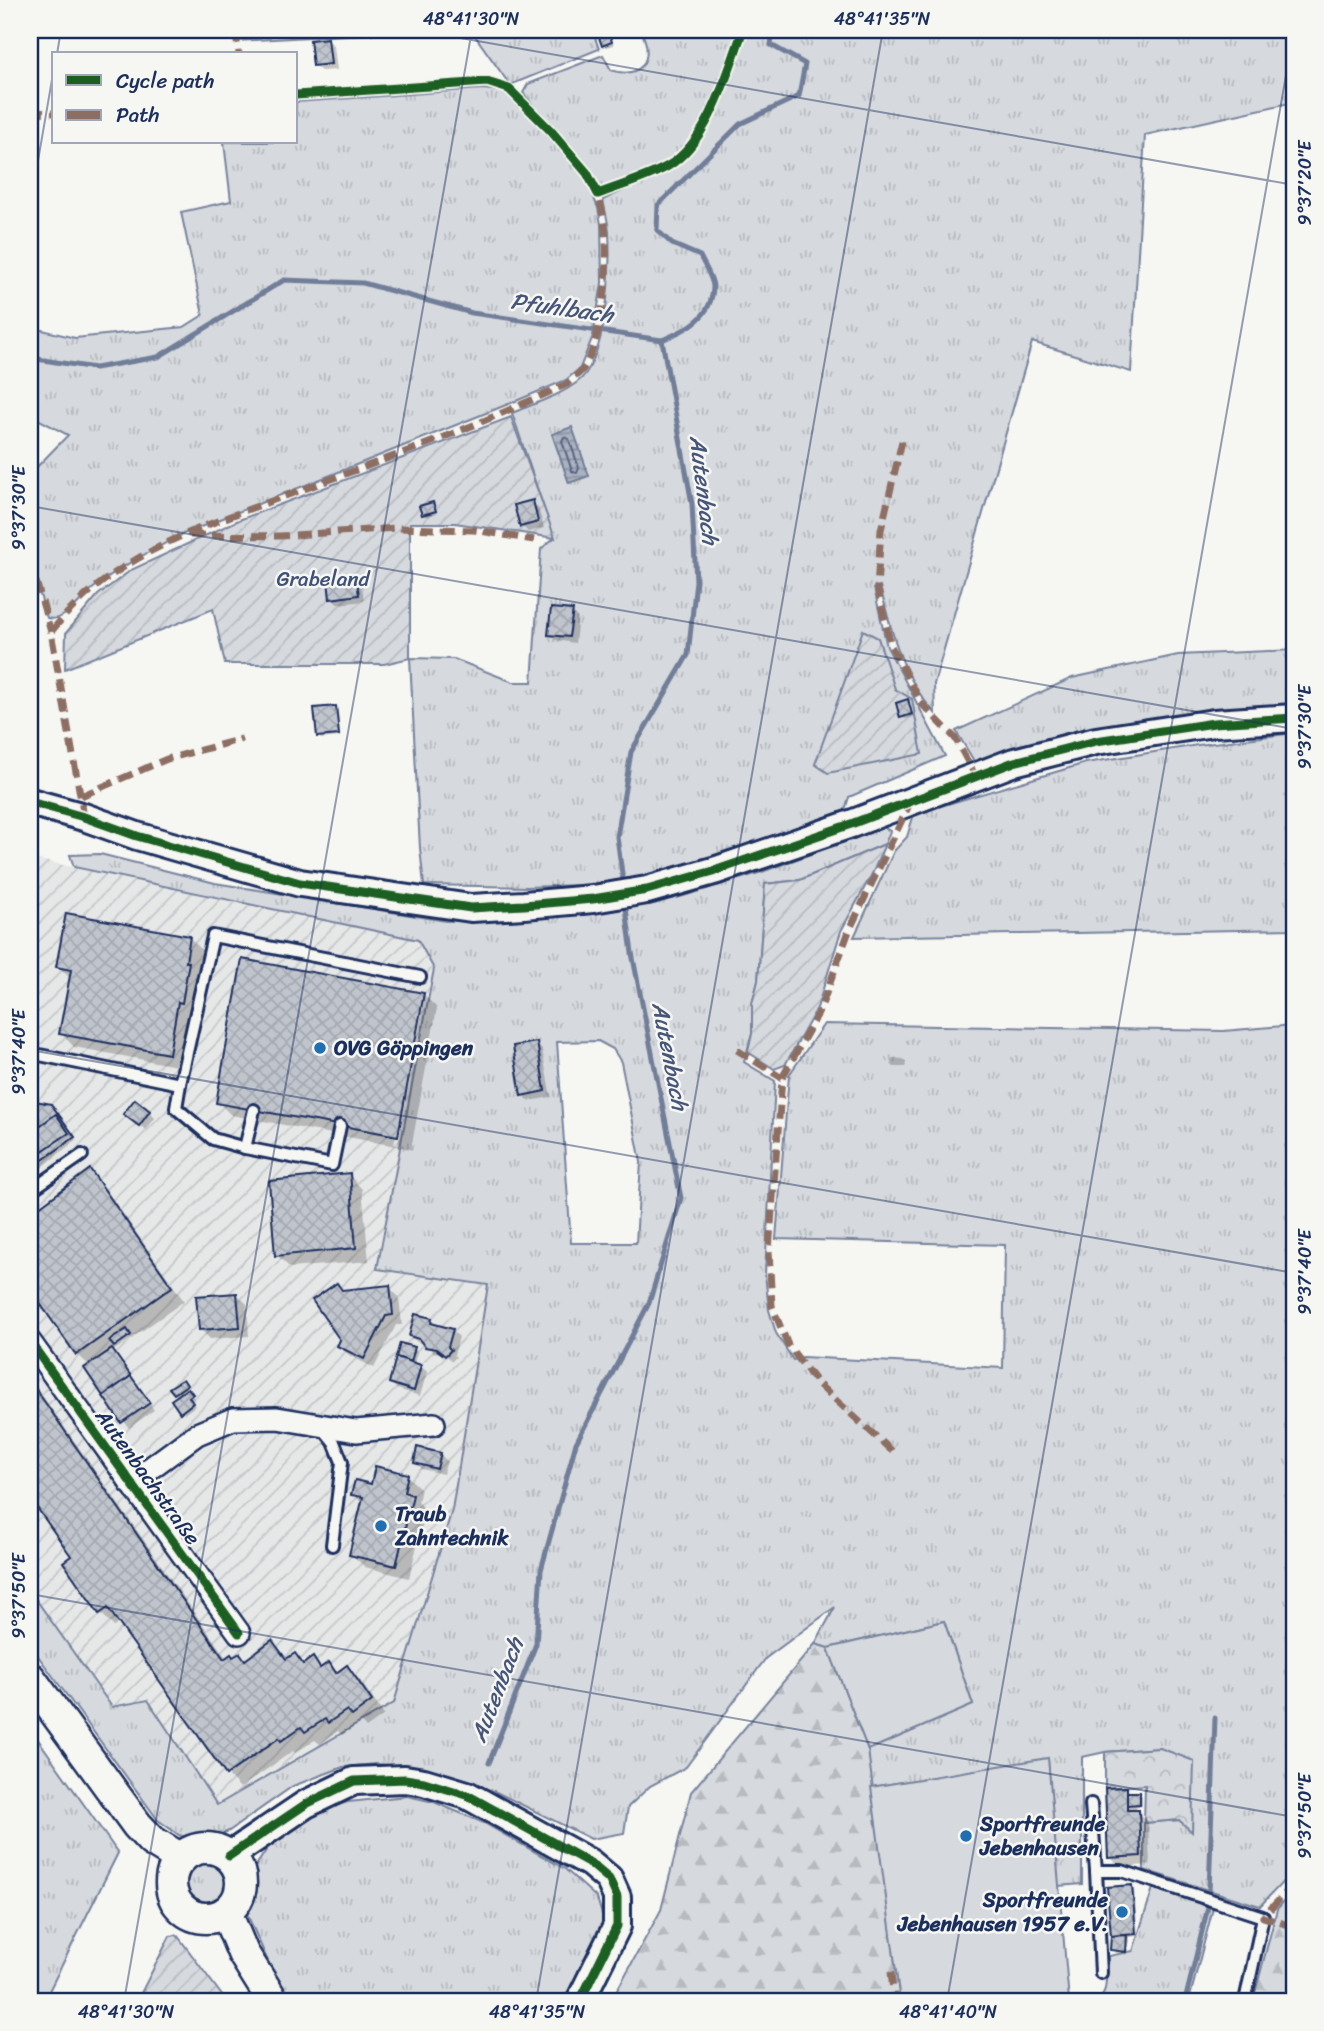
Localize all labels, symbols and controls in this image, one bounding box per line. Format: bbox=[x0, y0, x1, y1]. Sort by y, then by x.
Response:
text: 48°41'30"N bbox=[423, 3, 520, 35]
text: 48°41'35"N bbox=[834, 3, 931, 35]
legend bbox=[52, 52, 298, 144]
text: Cycle path bbox=[116, 62, 215, 100]
text: Path bbox=[116, 96, 159, 134]
text: 9°37'20"E bbox=[1289, 140, 1321, 225]
water label: Pfuhlbach bbox=[508, 281, 618, 336]
water label: Autenbach bbox=[677, 432, 731, 549]
text: 9°37'30"E bbox=[3, 465, 35, 550]
park label: Grabeland bbox=[276, 560, 372, 598]
text: 9°37'30"E bbox=[1289, 684, 1321, 769]
water label: Autenbach bbox=[639, 998, 701, 1115]
text: 9°37'40"E bbox=[3, 1008, 35, 1095]
place label: OVG Göppingen bbox=[334, 1029, 474, 1067]
marker: OVG Göppingen bbox=[312, 1040, 328, 1056]
text: 9°37'40"E bbox=[1289, 1228, 1321, 1315]
street label: Autenbachstraße bbox=[84, 1400, 211, 1554]
place label: Traub Zahntechnik bbox=[394, 1495, 509, 1557]
marker: Traub Zahntechnik bbox=[373, 1518, 389, 1534]
text: 9°37'50"E bbox=[3, 1552, 35, 1639]
water label: Autenbach bbox=[458, 1630, 536, 1749]
text: 9°37'50"E bbox=[1289, 1772, 1321, 1859]
place label: Sportfreunde Jebenhausen bbox=[979, 1805, 1105, 1867]
marker: Sportfreunde Jebenhausen bbox=[958, 1828, 974, 1844]
place label: Sportfreunde Jebenhausen 1957 e.V. bbox=[897, 1881, 1108, 1943]
marker: Sportfreunde Jebenhausen 1957 e.V. bbox=[1114, 1904, 1130, 1920]
text: 48°41'30"N bbox=[78, 1996, 175, 2028]
text: 48°41'35"N bbox=[489, 1996, 586, 2028]
text: 48°41'40"N bbox=[899, 1996, 998, 2028]

